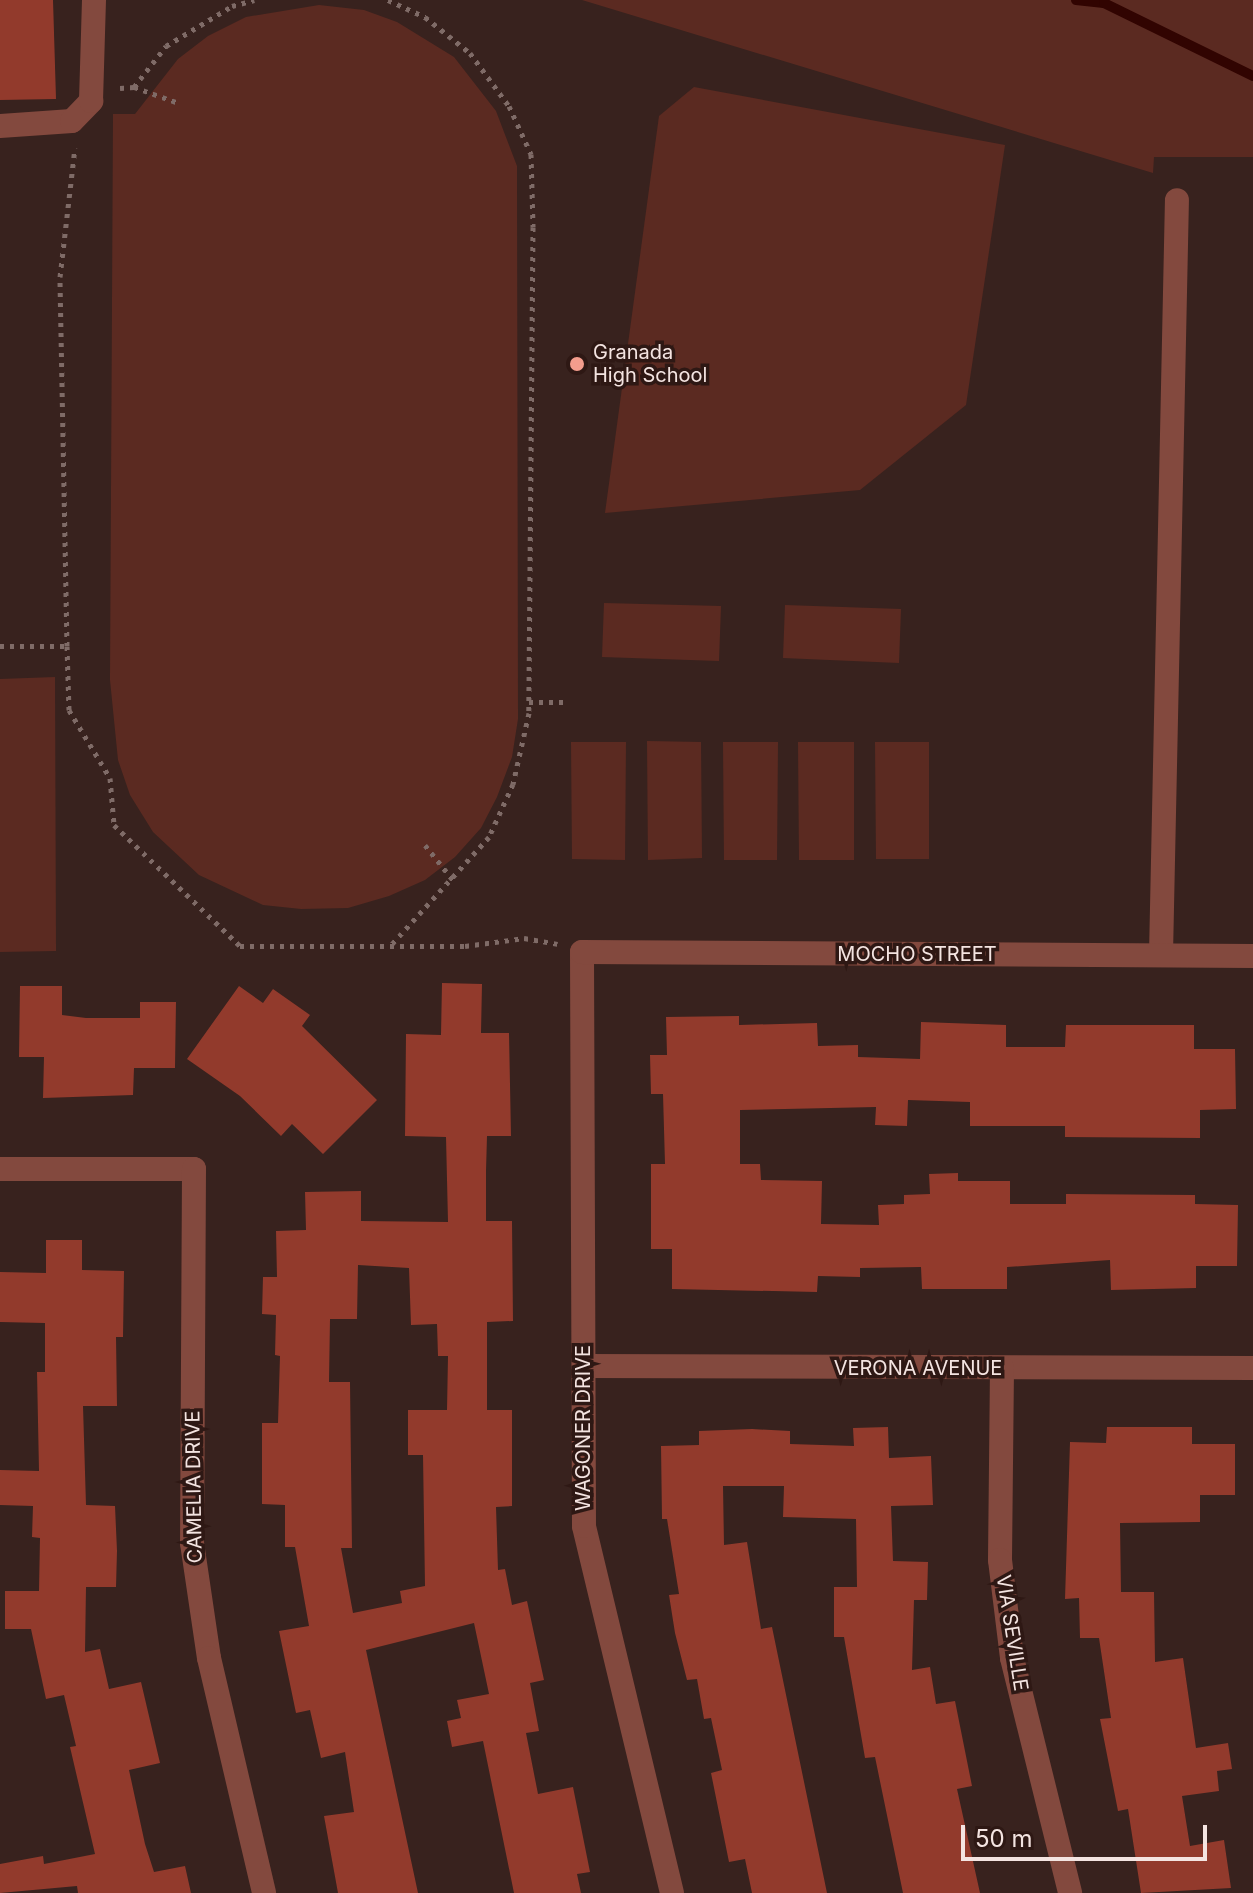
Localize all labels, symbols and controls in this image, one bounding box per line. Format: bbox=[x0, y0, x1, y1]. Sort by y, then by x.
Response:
place label: Granada High School bbox=[593, 340, 707, 387]
marker: Granada High School bbox=[568, 355, 586, 373]
street label: MOCHO STREET bbox=[837, 942, 997, 966]
street label: WAGONER DRIVE bbox=[571, 1345, 595, 1511]
street label: VERONA AVENUE bbox=[834, 1356, 1002, 1380]
street label: CAMELIA DRIVE bbox=[181, 1410, 207, 1564]
street label: VIA SEVILLE bbox=[991, 1573, 1033, 1693]
scale bar bbox=[965, 1809, 1211, 1859]
text: 50 m bbox=[975, 1824, 1033, 1853]

